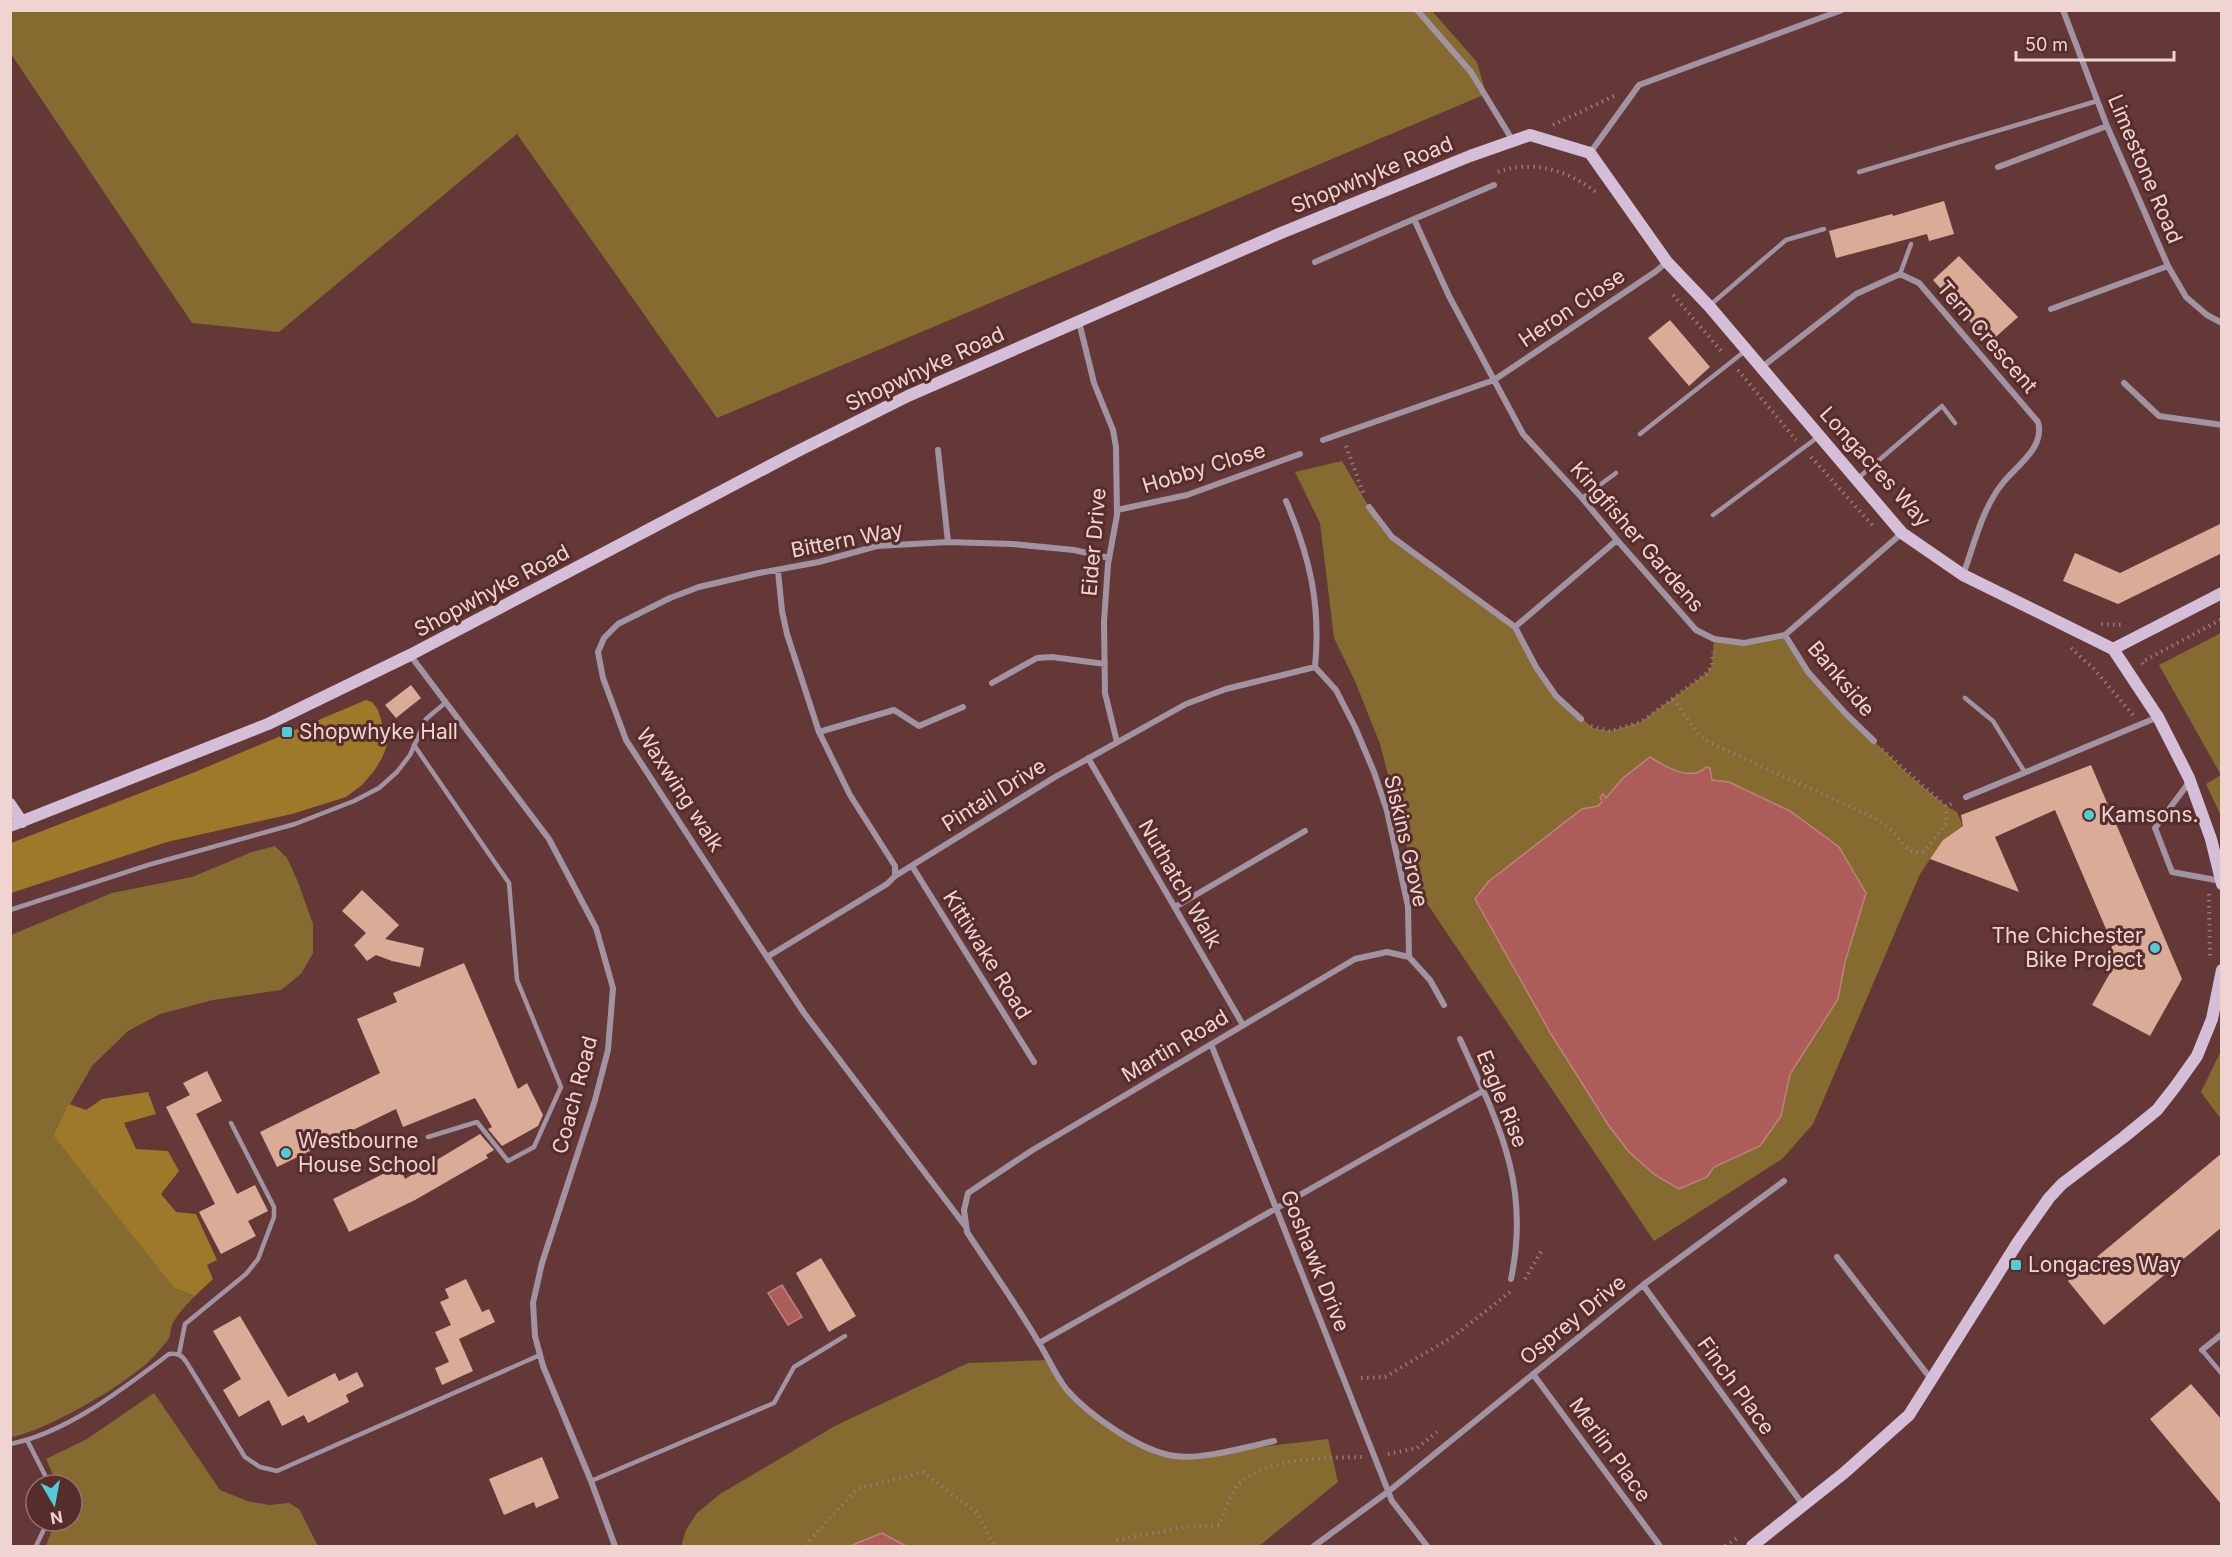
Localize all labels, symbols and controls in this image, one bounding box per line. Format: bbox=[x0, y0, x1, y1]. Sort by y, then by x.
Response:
scale bar bbox=[2016, 24, 2174, 62]
text: 50 m bbox=[2025, 34, 2068, 55]
street label: Limestone Road bbox=[2103, 91, 2188, 247]
street label: Shopwhyke Road bbox=[1287, 131, 1456, 218]
street label: Heron Close bbox=[1514, 263, 1630, 352]
street label: Tern Crescent bbox=[1932, 275, 2043, 398]
street label: Shopwhyke Road bbox=[842, 321, 1008, 416]
street label: Longacres Way bbox=[1815, 401, 1936, 532]
street label: Hobby Close bbox=[1139, 437, 1269, 498]
street label: Kingfisher Gardens bbox=[1565, 456, 1709, 617]
street label: Eider Drive bbox=[1076, 487, 1111, 597]
street label: Bittern Way bbox=[789, 516, 905, 563]
street label: Shopwhyke Road bbox=[410, 539, 574, 642]
street label: Bankside bbox=[1803, 636, 1880, 721]
place label: Shopwhyke Hall bbox=[299, 719, 458, 744]
street label: Waxwing walk bbox=[631, 723, 730, 856]
marker: Shopwhyke Hall bbox=[280, 725, 294, 739]
street label: Pintail Drive bbox=[937, 753, 1050, 836]
street label: Siskins Grove bbox=[1379, 772, 1434, 909]
place label: Kamsons. bbox=[2101, 802, 2199, 827]
marker: Kamsons. bbox=[2082, 808, 2096, 822]
street label: Nuthatch Walk bbox=[1134, 815, 1228, 953]
street label: Kittiwake Road bbox=[938, 886, 1037, 1024]
place label: The Chichester Bike Project bbox=[1991, 923, 2143, 972]
marker: The Chichester Bike Project bbox=[2148, 941, 2162, 955]
street label: Martin Road bbox=[1117, 1004, 1233, 1087]
street label: Coach Road bbox=[547, 1033, 602, 1156]
street label: Eagle Rise bbox=[1472, 1047, 1533, 1151]
place label: Westbourne House School bbox=[298, 1128, 436, 1177]
marker: Westbourne House School bbox=[279, 1146, 293, 1160]
street label: Goshawk Drive bbox=[1276, 1186, 1355, 1335]
place label: Longacres Way bbox=[2028, 1252, 2181, 1277]
marker: Longacres Way bbox=[2009, 1258, 2023, 1272]
street label: Osprey Drive bbox=[1515, 1269, 1631, 1370]
street label: Finch Place bbox=[1693, 1332, 1780, 1439]
street label: Merlin Place bbox=[1564, 1393, 1657, 1507]
north arrow bbox=[24, 1473, 84, 1533]
text: N bbox=[49, 1507, 64, 1529]

